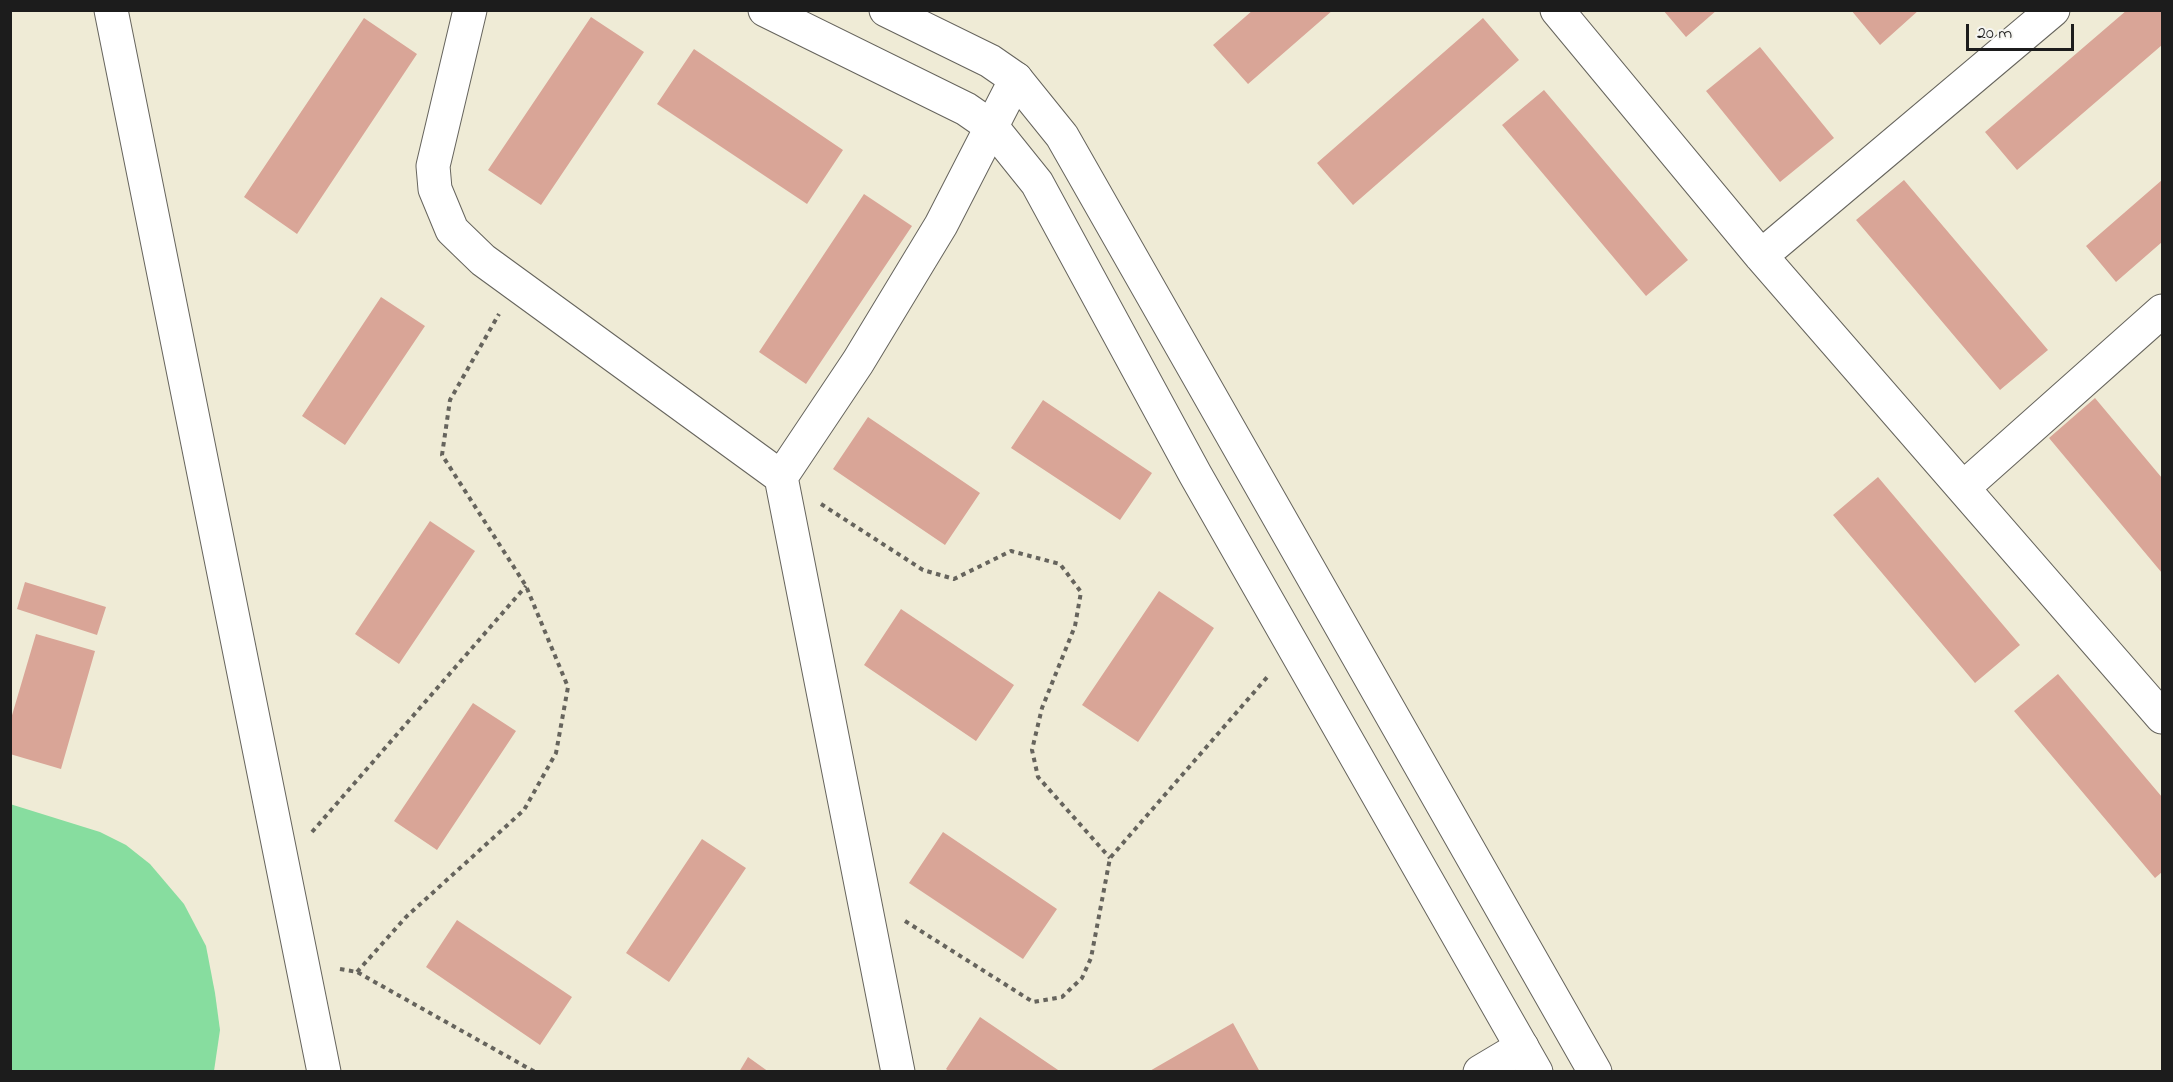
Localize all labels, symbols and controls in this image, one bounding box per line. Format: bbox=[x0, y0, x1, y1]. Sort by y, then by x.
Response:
scale bar bbox=[1969, 12, 2077, 50]
text: 20 m bbox=[1977, 21, 2012, 47]

